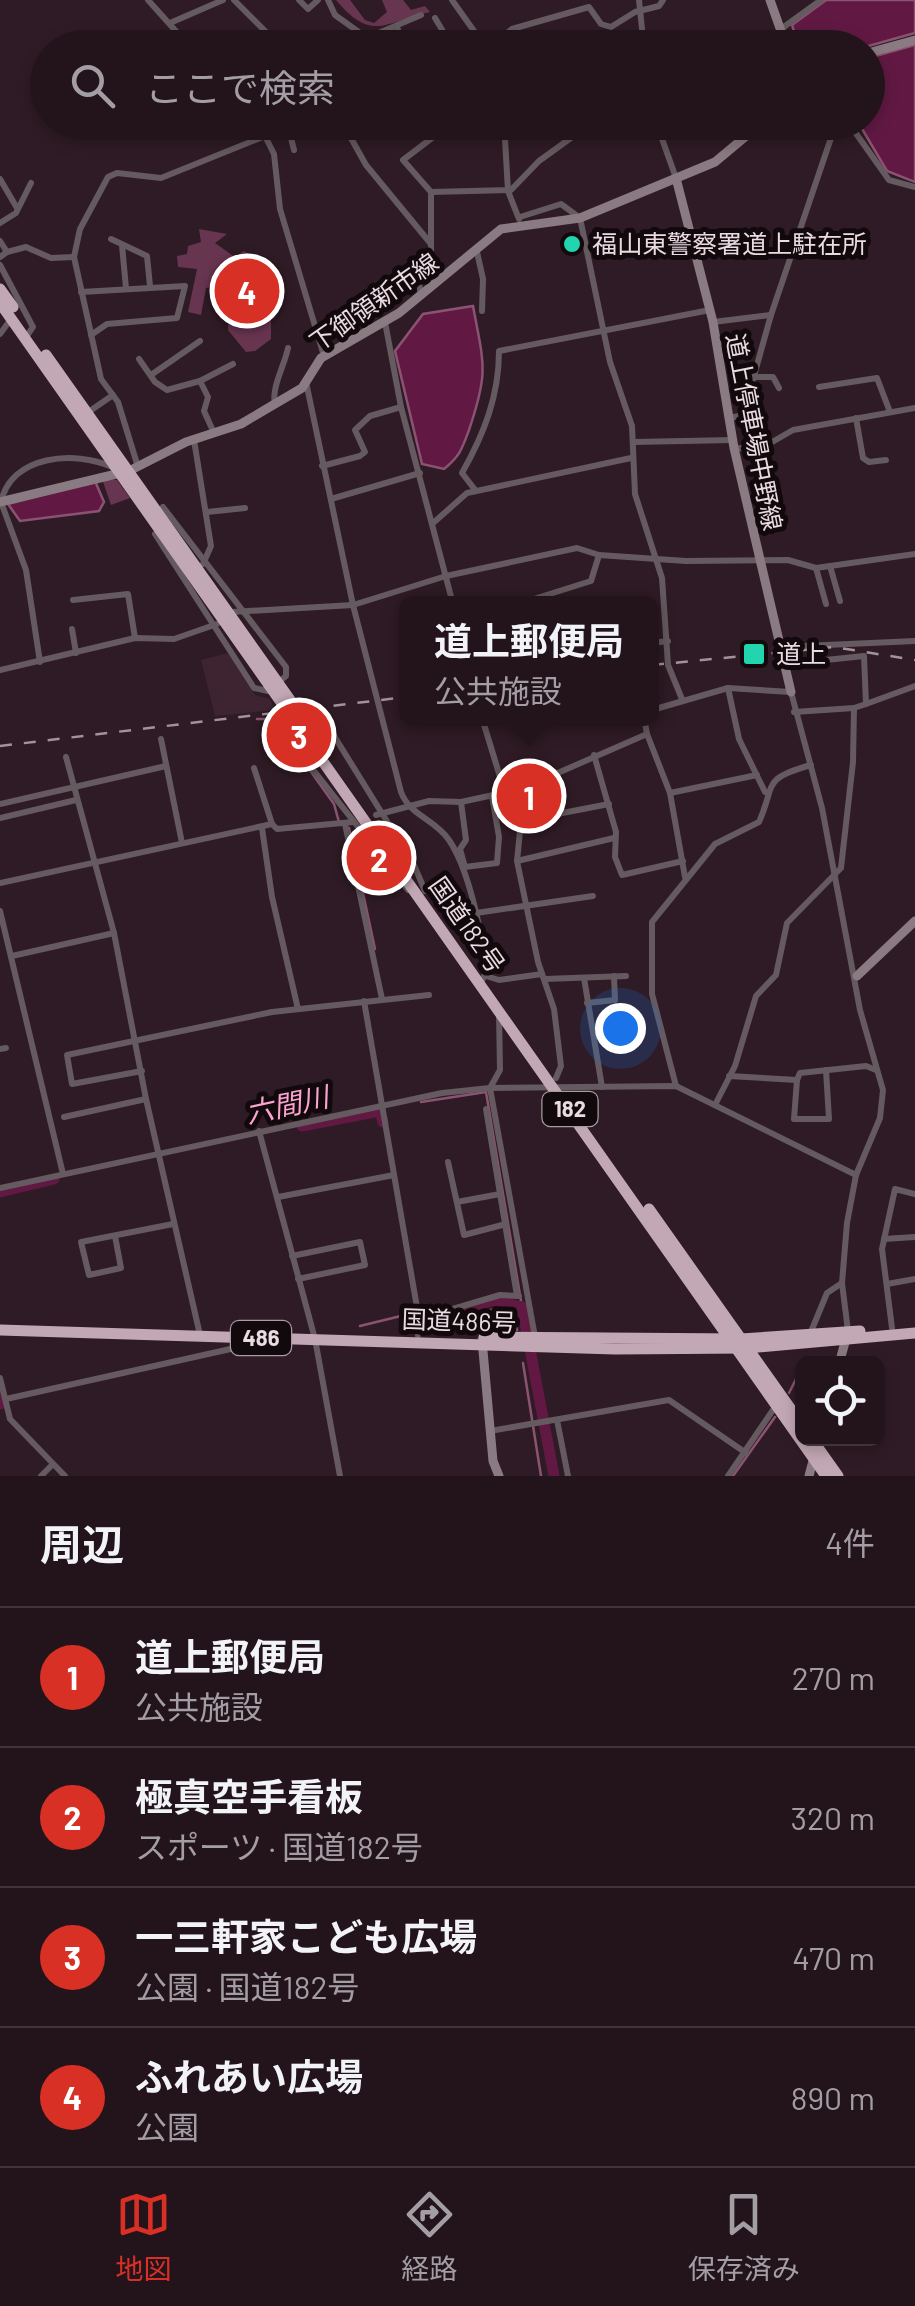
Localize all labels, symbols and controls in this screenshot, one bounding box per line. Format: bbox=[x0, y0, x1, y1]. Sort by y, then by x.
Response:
search box bbox=[30, 30, 885, 140]
icon: search bbox=[65, 58, 120, 113]
text: ここで検索 bbox=[145, 64, 335, 110]
place label: 福山東警察署道上駐在所 bbox=[592, 228, 867, 258]
marker: 福山東警察署道上駐在所 bbox=[561, 233, 583, 255]
street label: 下御領新市線 bbox=[303, 246, 443, 356]
pin: 4 bbox=[214, 254, 280, 328]
street label: 道上停車場中野線 bbox=[721, 331, 789, 533]
popup bbox=[399, 596, 659, 726]
text: 道上郵便局 bbox=[434, 617, 624, 663]
place label: 道上 bbox=[776, 638, 826, 668]
marker: 道上 bbox=[741, 641, 767, 667]
text: 公共施設 bbox=[434, 671, 562, 709]
pin: 3 bbox=[266, 698, 332, 772]
pin: 1 bbox=[496, 758, 562, 834]
pin: 2 bbox=[346, 820, 412, 896]
street label: 国道182号 bbox=[424, 871, 512, 978]
your location bbox=[595, 1003, 646, 1054]
water label: 六間川 bbox=[242, 1078, 334, 1129]
road number: 182 bbox=[542, 1092, 598, 1126]
street label: 国道486号 bbox=[401, 1303, 517, 1337]
road number: 486 bbox=[231, 1321, 291, 1355]
map controls bbox=[795, 1356, 885, 1446]
button: locate bbox=[795, 1356, 885, 1446]
text: 周辺 bbox=[40, 1518, 124, 1568]
text: 4件 bbox=[825, 1523, 875, 1561]
text: 道上郵便局 bbox=[135, 1633, 325, 1679]
text: 1 bbox=[67, 1658, 78, 1696]
text: 270 m bbox=[792, 1658, 875, 1696]
text: 公共施設 bbox=[135, 1687, 263, 1725]
text: 極真空手看板 bbox=[135, 1773, 363, 1819]
text: 2 bbox=[64, 1798, 81, 1836]
text: 320 m bbox=[790, 1798, 875, 1836]
text: スポーツ · 国道182号 bbox=[135, 1827, 423, 1865]
text: 一三軒家こども広場 bbox=[135, 1913, 477, 1959]
text: 3 bbox=[64, 1938, 81, 1976]
text: 470 m bbox=[792, 1938, 875, 1976]
text: 公園 · 国道182号 bbox=[135, 1967, 360, 2005]
text: ふれあい広場 bbox=[135, 2053, 363, 2099]
text: 4 bbox=[63, 2078, 82, 2116]
text: 890 m bbox=[791, 2078, 875, 2116]
text: 公園 bbox=[135, 2107, 199, 2145]
tab: 地図 bbox=[115, 2187, 171, 2287]
tab: 経路 bbox=[401, 2187, 458, 2287]
tab: 保存済み bbox=[688, 2187, 800, 2287]

